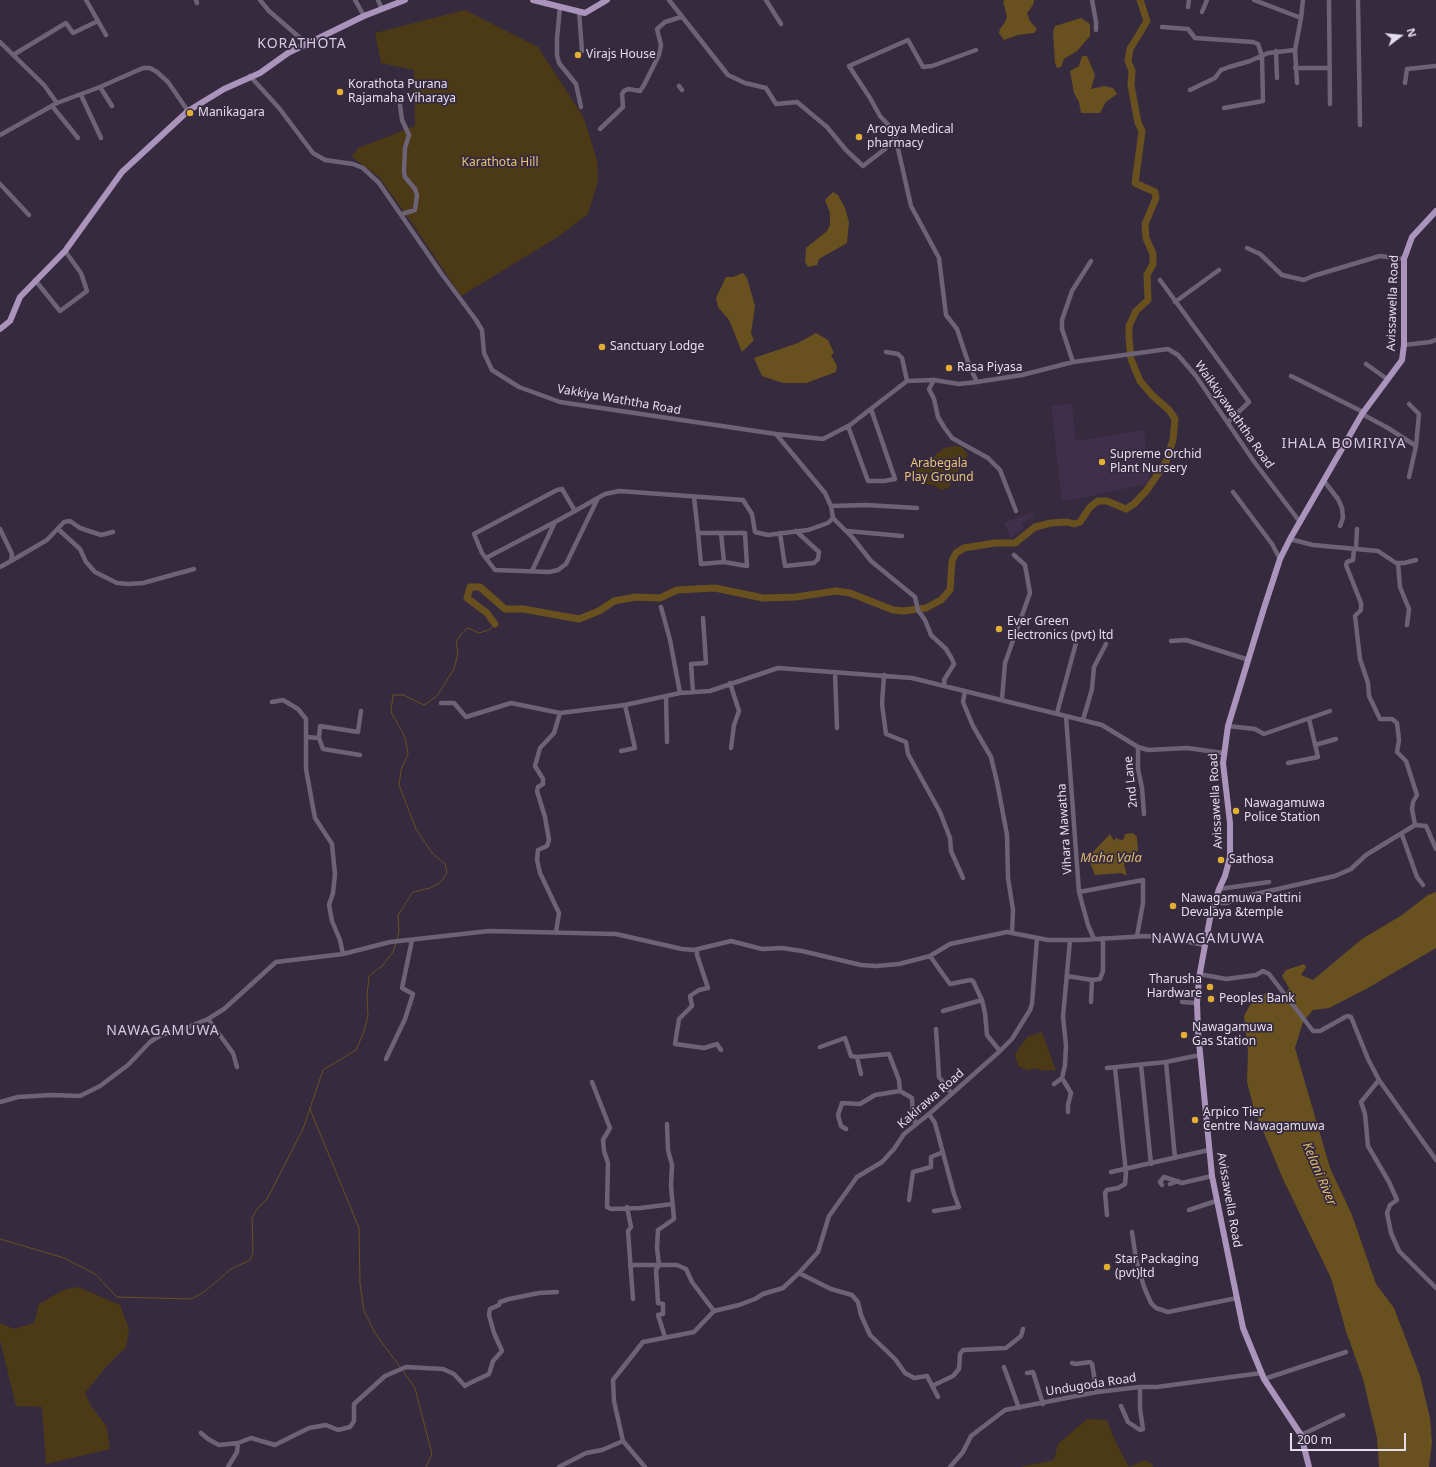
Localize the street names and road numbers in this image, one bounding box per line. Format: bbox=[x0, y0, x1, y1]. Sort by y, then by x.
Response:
street label: Avissawella Road bbox=[1384, 255, 1402, 351]
street label: Waikkiyawaththa Road bbox=[1191, 359, 1277, 471]
street label: Vakkiya Waththa Road bbox=[556, 382, 682, 418]
street label: Avissawella Road bbox=[1206, 753, 1226, 849]
street label: 2nd Lane bbox=[1121, 755, 1141, 809]
street label: Vihara Mawatha bbox=[1055, 783, 1075, 875]
street label: Kakirawa Road bbox=[895, 1066, 967, 1132]
street label: Avissawella Road bbox=[1214, 1151, 1244, 1249]
street label: Undugoda Road bbox=[1045, 1371, 1137, 1399]

